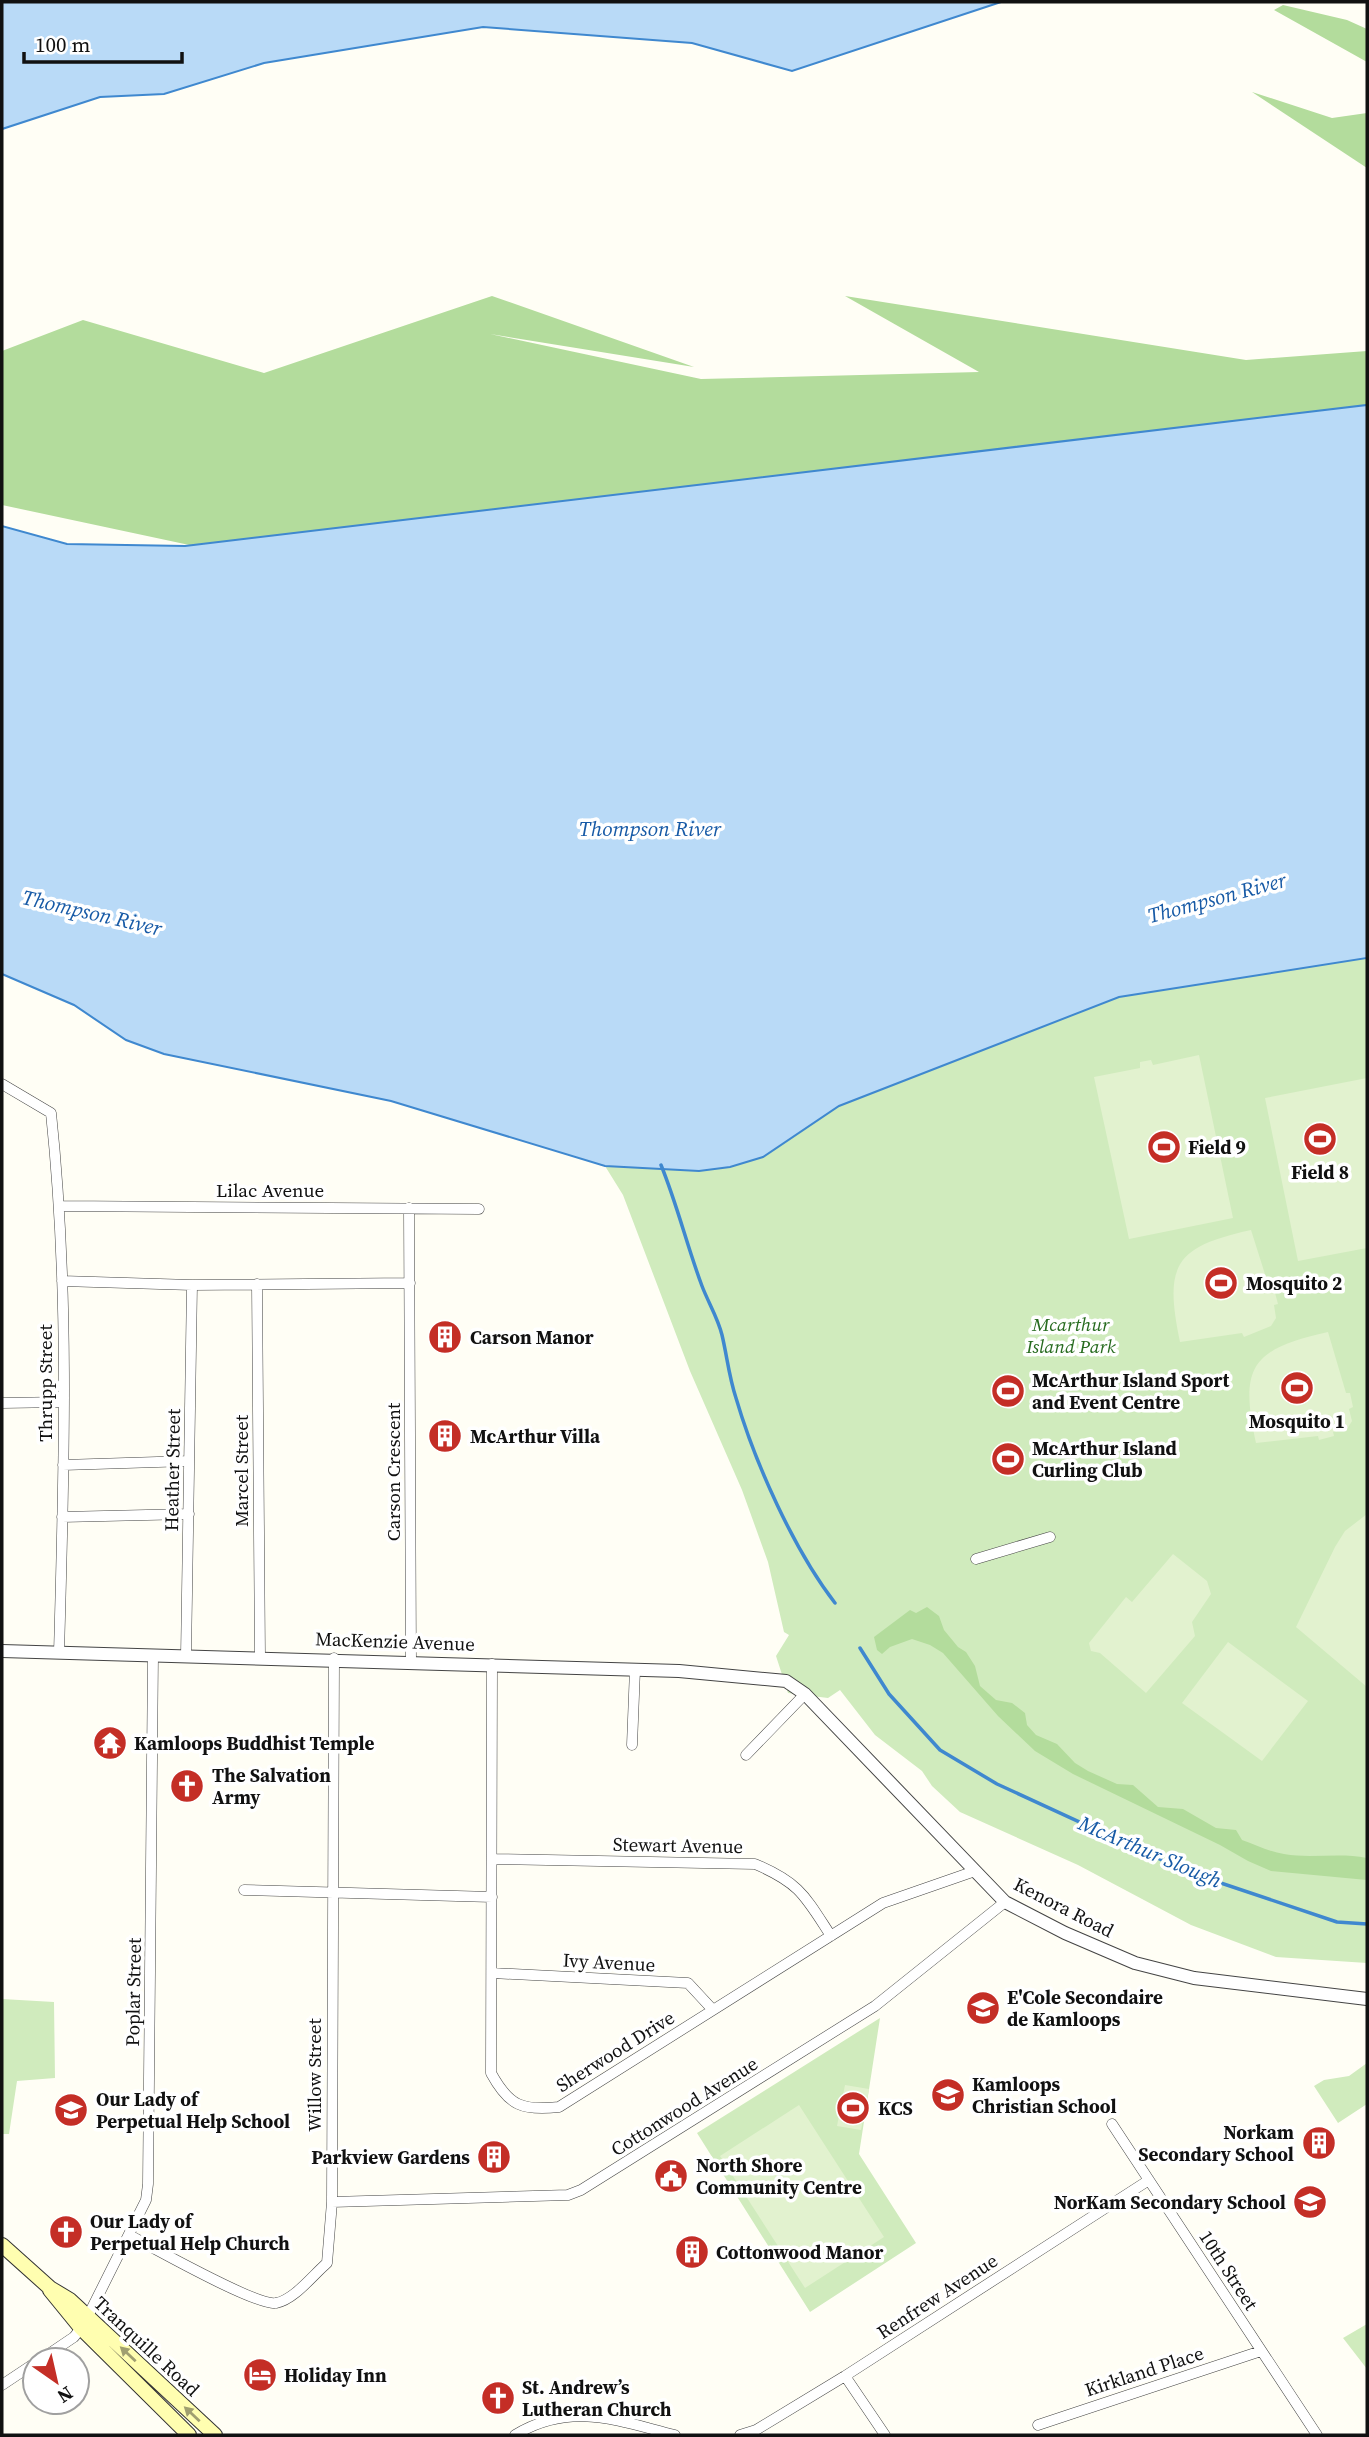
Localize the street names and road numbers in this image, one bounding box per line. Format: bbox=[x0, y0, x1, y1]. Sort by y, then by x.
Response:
street label: Lilac Avenue bbox=[216, 1177, 324, 1203]
street label: Thrupp Street bbox=[32, 1324, 58, 1442]
street label: Carson Crescent bbox=[380, 1402, 406, 1541]
street label: Heather Street bbox=[158, 1408, 186, 1532]
street label: Marcel Street bbox=[228, 1414, 254, 1527]
street label: MacKenzie Avenue bbox=[315, 1625, 475, 1657]
street label: Stewart Avenue bbox=[613, 1831, 743, 1859]
street label: Kenora Road bbox=[1010, 1871, 1119, 1943]
street label: Poplar Street bbox=[119, 1937, 147, 2047]
street label: Ivy Avenue bbox=[562, 1947, 656, 1977]
street label: Sherwood Drive bbox=[551, 2004, 679, 2098]
street label: Willow Street bbox=[301, 2018, 327, 2132]
street label: Cottonwood Avenue bbox=[606, 2050, 762, 2162]
street label: 10th Street bbox=[1194, 2225, 1265, 2316]
street label: Renfrew Avenue bbox=[872, 2247, 1002, 2345]
street label: Tranquille Road bbox=[89, 2290, 206, 2402]
street label: Kirkland Place bbox=[1081, 2340, 1207, 2402]

